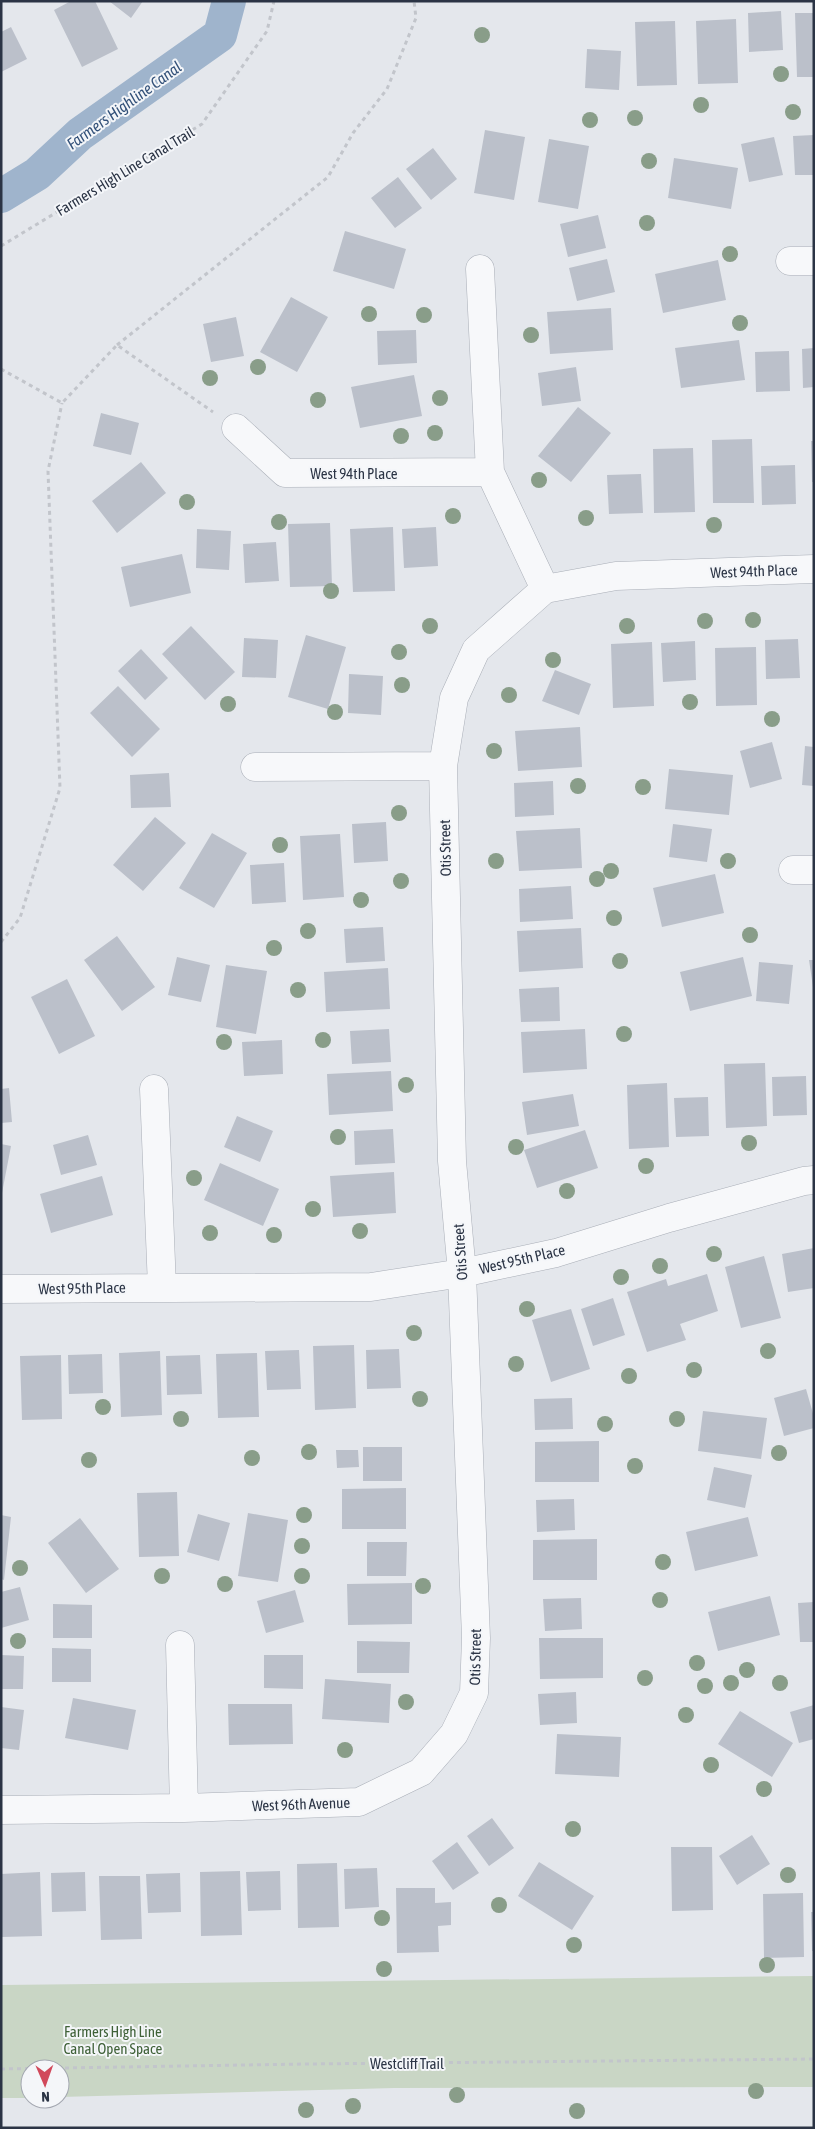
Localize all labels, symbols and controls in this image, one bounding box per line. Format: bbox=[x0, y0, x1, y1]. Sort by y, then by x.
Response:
water label: Farmers Highline Canal bbox=[63, 57, 185, 153]
street label: Farmers High Line Canal Trail bbox=[53, 123, 197, 219]
street label: West 94th Place bbox=[310, 465, 398, 482]
street label: West 94th Place bbox=[710, 561, 798, 581]
street label: Otis Street bbox=[436, 819, 454, 877]
street label: Otis Street bbox=[450, 1223, 470, 1281]
street label: West 95th Place bbox=[478, 1241, 567, 1277]
street label: West 95th Place bbox=[38, 1279, 126, 1297]
street label: Otis Street bbox=[466, 1628, 484, 1686]
street label: West 96th Avenue bbox=[252, 1794, 351, 1814]
park label: Farmers High Line Canal Open Space bbox=[64, 2023, 163, 2057]
street label: Westcliff Trail bbox=[370, 2055, 444, 2072]
north arrow bbox=[20, 2059, 70, 2109]
text: N bbox=[41, 2089, 50, 2105]

